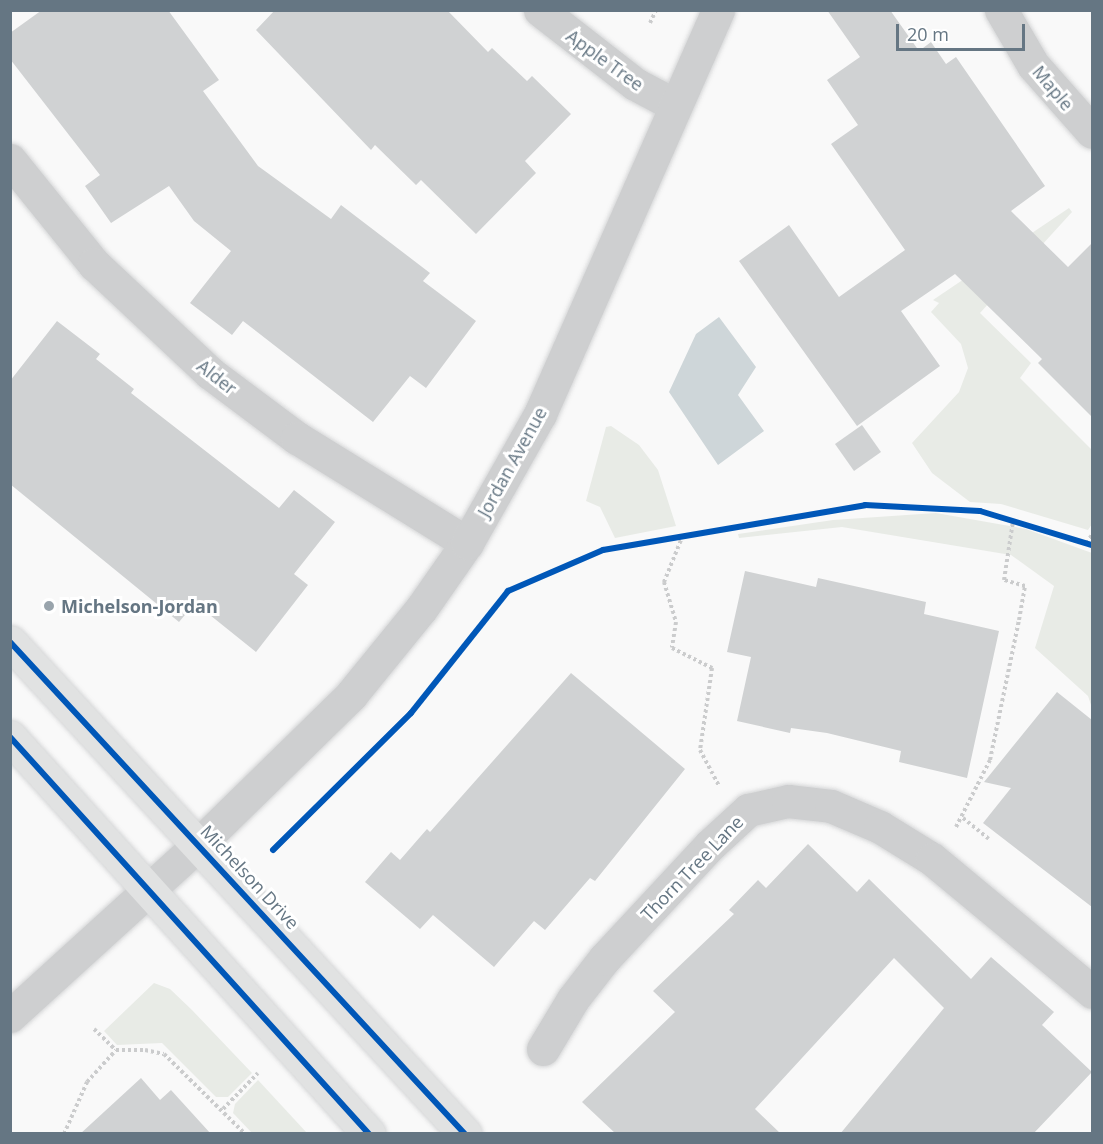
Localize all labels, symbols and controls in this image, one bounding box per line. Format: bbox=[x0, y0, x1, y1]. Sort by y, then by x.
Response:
scale bar bbox=[899, 12, 1028, 50]
text: 20 m bbox=[907, 22, 949, 46]
street label: Apple Tree bbox=[562, 25, 648, 95]
street label: Maple bbox=[1028, 61, 1078, 115]
street label: Alder bbox=[193, 355, 241, 399]
street label: Jordan Avenue bbox=[473, 403, 551, 521]
place label: Michelson-Jordan bbox=[61, 595, 218, 617]
marker: Michelson-Jordan bbox=[42, 599, 56, 613]
street label: Thorn Tree Lane bbox=[636, 811, 748, 925]
street label: Michelson Drive bbox=[196, 821, 304, 933]

